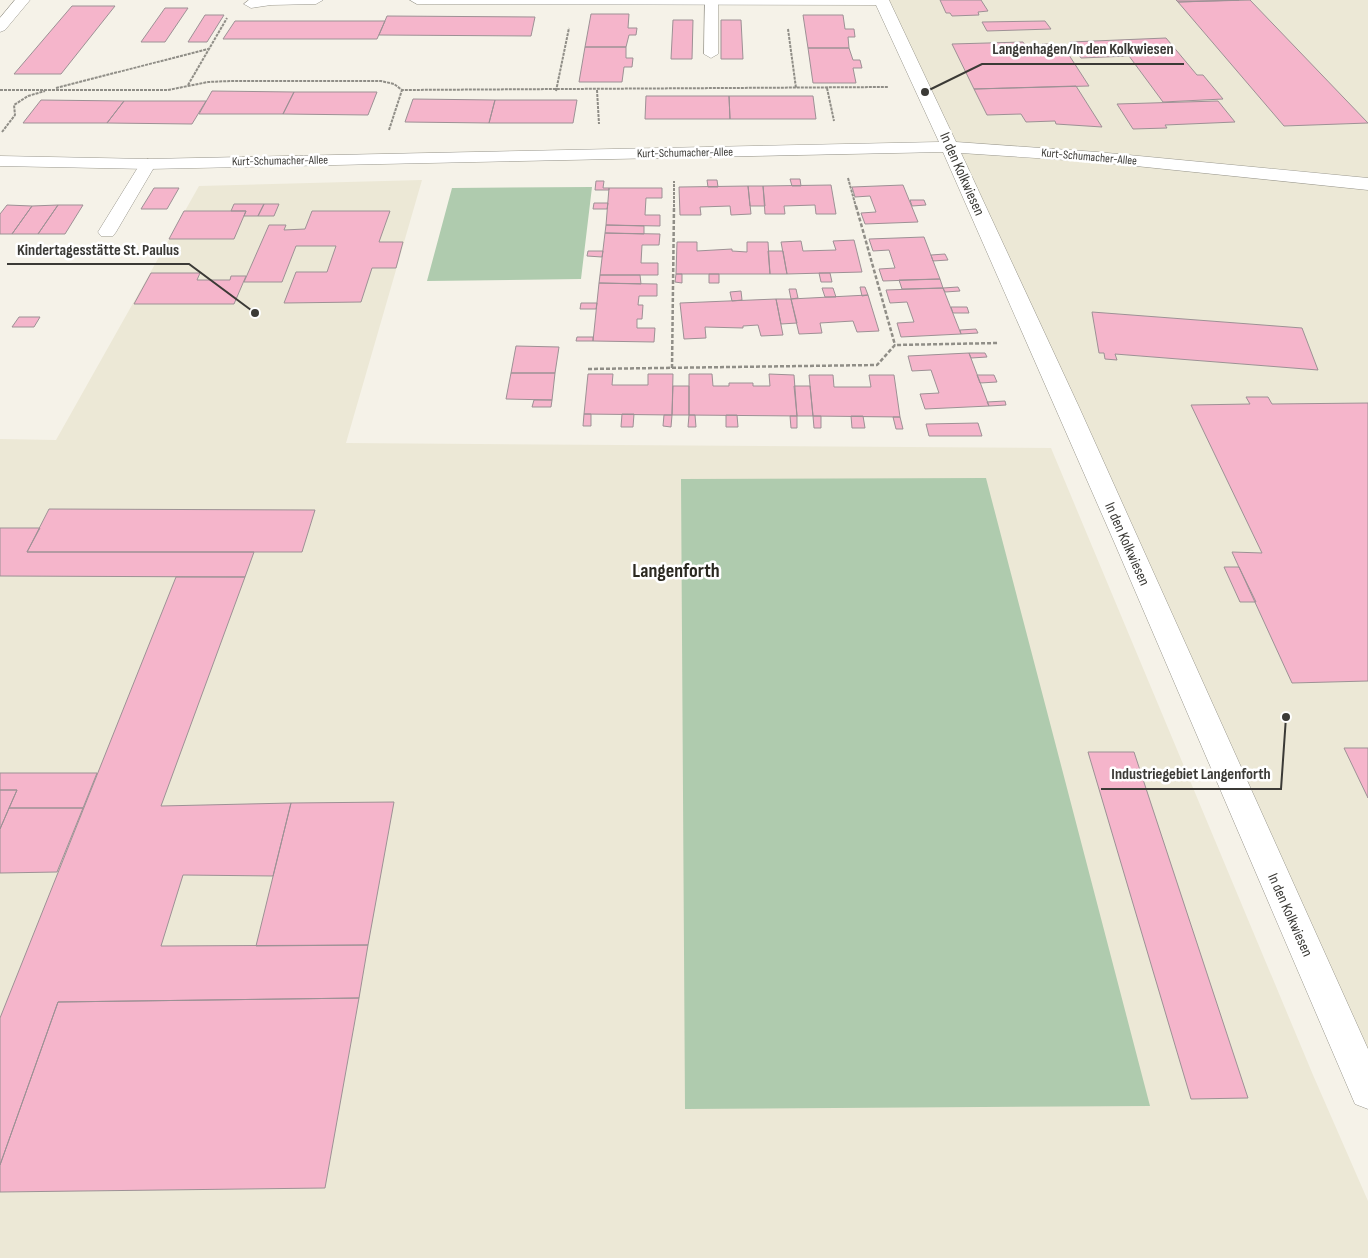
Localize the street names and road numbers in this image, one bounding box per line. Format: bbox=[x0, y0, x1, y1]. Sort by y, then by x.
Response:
street label: In den Kolkwiesen bbox=[935, 129, 989, 219]
street label: Kurt-Schumacher-Allee bbox=[637, 145, 733, 161]
street label: Kurt-Schumacher-Allee bbox=[1041, 145, 1138, 169]
street label: Kurt-Schumacher-Allee bbox=[232, 153, 328, 169]
street label: In den Kolkwiesen bbox=[1100, 499, 1154, 589]
street label: In den Kolkwiesen bbox=[1263, 870, 1317, 960]

